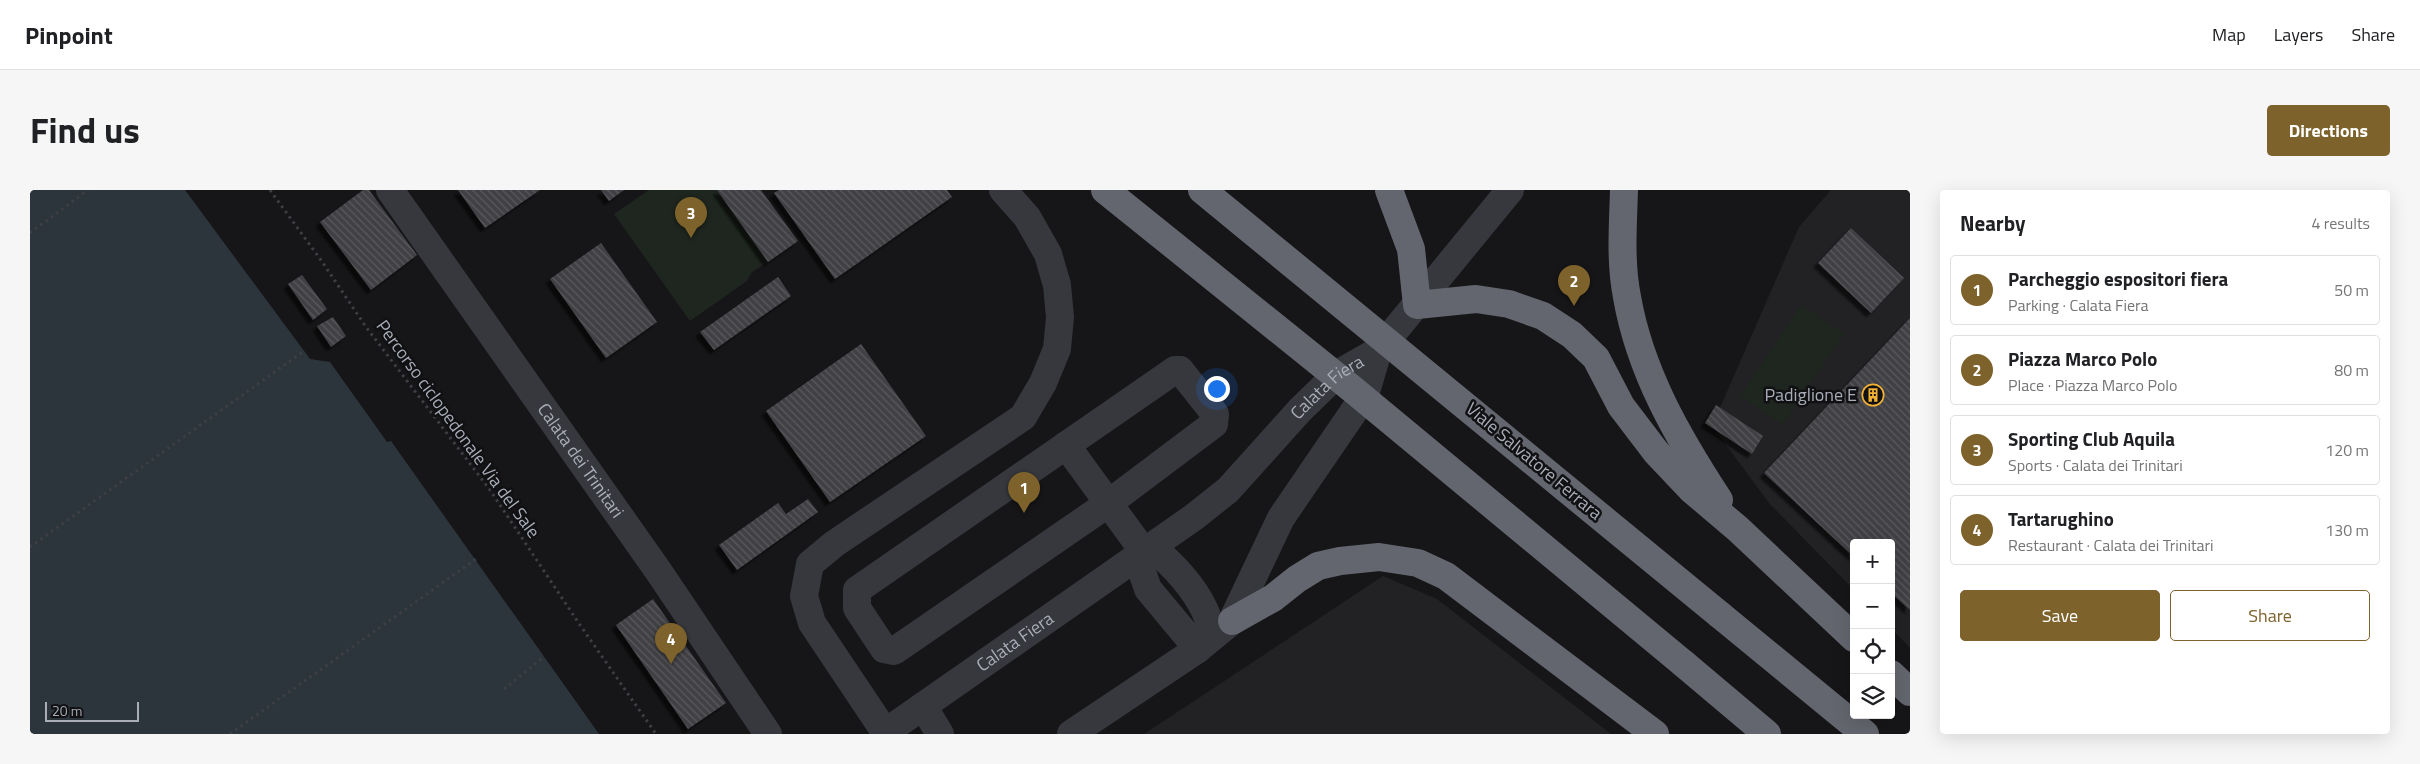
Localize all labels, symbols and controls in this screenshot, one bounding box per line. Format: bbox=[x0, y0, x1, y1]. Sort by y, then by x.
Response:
text: Pinpoint bbox=[25, 17, 113, 53]
text: Map bbox=[2212, 21, 2246, 48]
text: Layers bbox=[2274, 21, 2323, 48]
text: Share bbox=[2351, 21, 2395, 48]
text: Find us bbox=[30, 103, 140, 157]
button: Directions bbox=[2267, 105, 2390, 156]
pin: 3 bbox=[675, 197, 707, 238]
text: Nearby bbox=[1960, 207, 2025, 239]
text: 4 results bbox=[2311, 211, 2370, 235]
text: Parcheggio espositori fiera bbox=[2008, 264, 2228, 293]
pin: 2 bbox=[1558, 265, 1590, 306]
text: 1 bbox=[1973, 278, 1981, 302]
text: 50 m bbox=[2334, 278, 2369, 302]
text: Parking · Calata Fiera bbox=[2008, 293, 2149, 317]
street label: Percorso ciclopedonale Via del Sale bbox=[370, 314, 547, 543]
text: Piazza Marco Polo bbox=[2008, 344, 2157, 373]
street label: Calata Fiera bbox=[1284, 348, 1369, 425]
text: 2 bbox=[1973, 358, 1981, 382]
text: 80 m bbox=[2334, 358, 2369, 382]
text: Place · Piazza Marco Polo bbox=[2008, 373, 2177, 397]
your location bbox=[1204, 376, 1230, 402]
place label: Padiglione E bbox=[1764, 381, 1857, 408]
building icon: Padiglione E bbox=[1861, 383, 1885, 407]
street label: Viale Salvatore Ferrara bbox=[1460, 395, 1608, 526]
street label: Calata dei Trinitari bbox=[531, 397, 631, 523]
text: Sporting Club Aquila bbox=[2008, 424, 2175, 453]
text: 3 bbox=[1973, 438, 1981, 462]
text: 120 m bbox=[2325, 438, 2369, 462]
text: Sports · Calata dei Trinitari bbox=[2008, 453, 2183, 477]
pin: 1 bbox=[1008, 472, 1040, 513]
text: Tartarughino bbox=[2008, 504, 2114, 533]
text: 4 bbox=[1973, 518, 1981, 542]
text: 130 m bbox=[2325, 518, 2369, 542]
text: Restaurant · Calata dei Trinitari bbox=[2008, 533, 2214, 557]
map controls bbox=[1850, 539, 1895, 719]
button: + bbox=[1850, 539, 1895, 584]
button: − bbox=[1850, 584, 1895, 629]
button: Save bbox=[1960, 590, 2160, 641]
button: Share bbox=[2170, 590, 2370, 641]
street label: Calata Fiera bbox=[970, 605, 1059, 678]
pin: 4 bbox=[655, 623, 687, 664]
button: locate bbox=[1850, 629, 1895, 674]
button: layers bbox=[1850, 674, 1895, 719]
scale bar bbox=[45, 699, 139, 722]
text: 20 m bbox=[52, 700, 82, 721]

